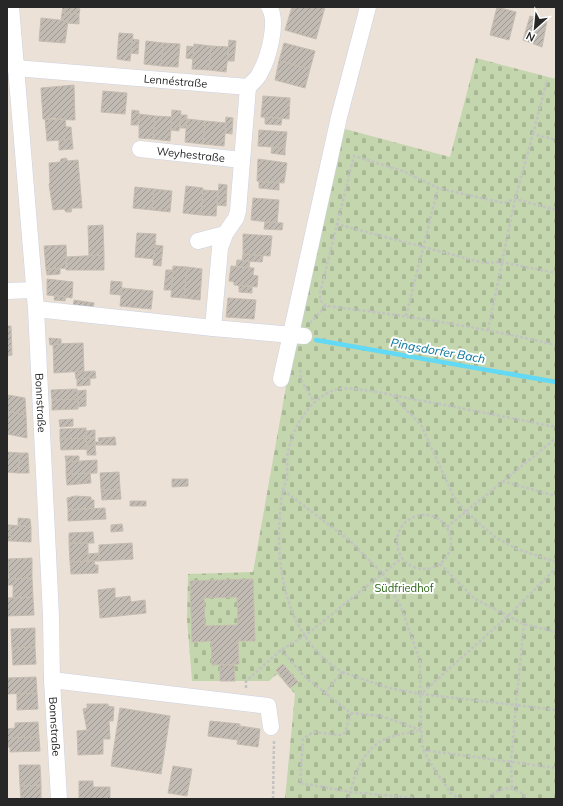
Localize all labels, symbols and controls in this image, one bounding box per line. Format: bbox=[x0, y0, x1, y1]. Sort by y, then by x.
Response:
north arrow bbox=[515, 8, 555, 48]
text: N bbox=[524, 29, 537, 45]
street label: Lennéstraße bbox=[143, 72, 208, 91]
street label: Weyhestraße bbox=[156, 144, 226, 165]
water label: Pingsdorfer Bach bbox=[390, 335, 487, 366]
street label: Bonnstraße bbox=[32, 373, 49, 433]
park label: Südfriedhof bbox=[374, 581, 434, 595]
street label: Bonnstraße bbox=[46, 696, 63, 757]

